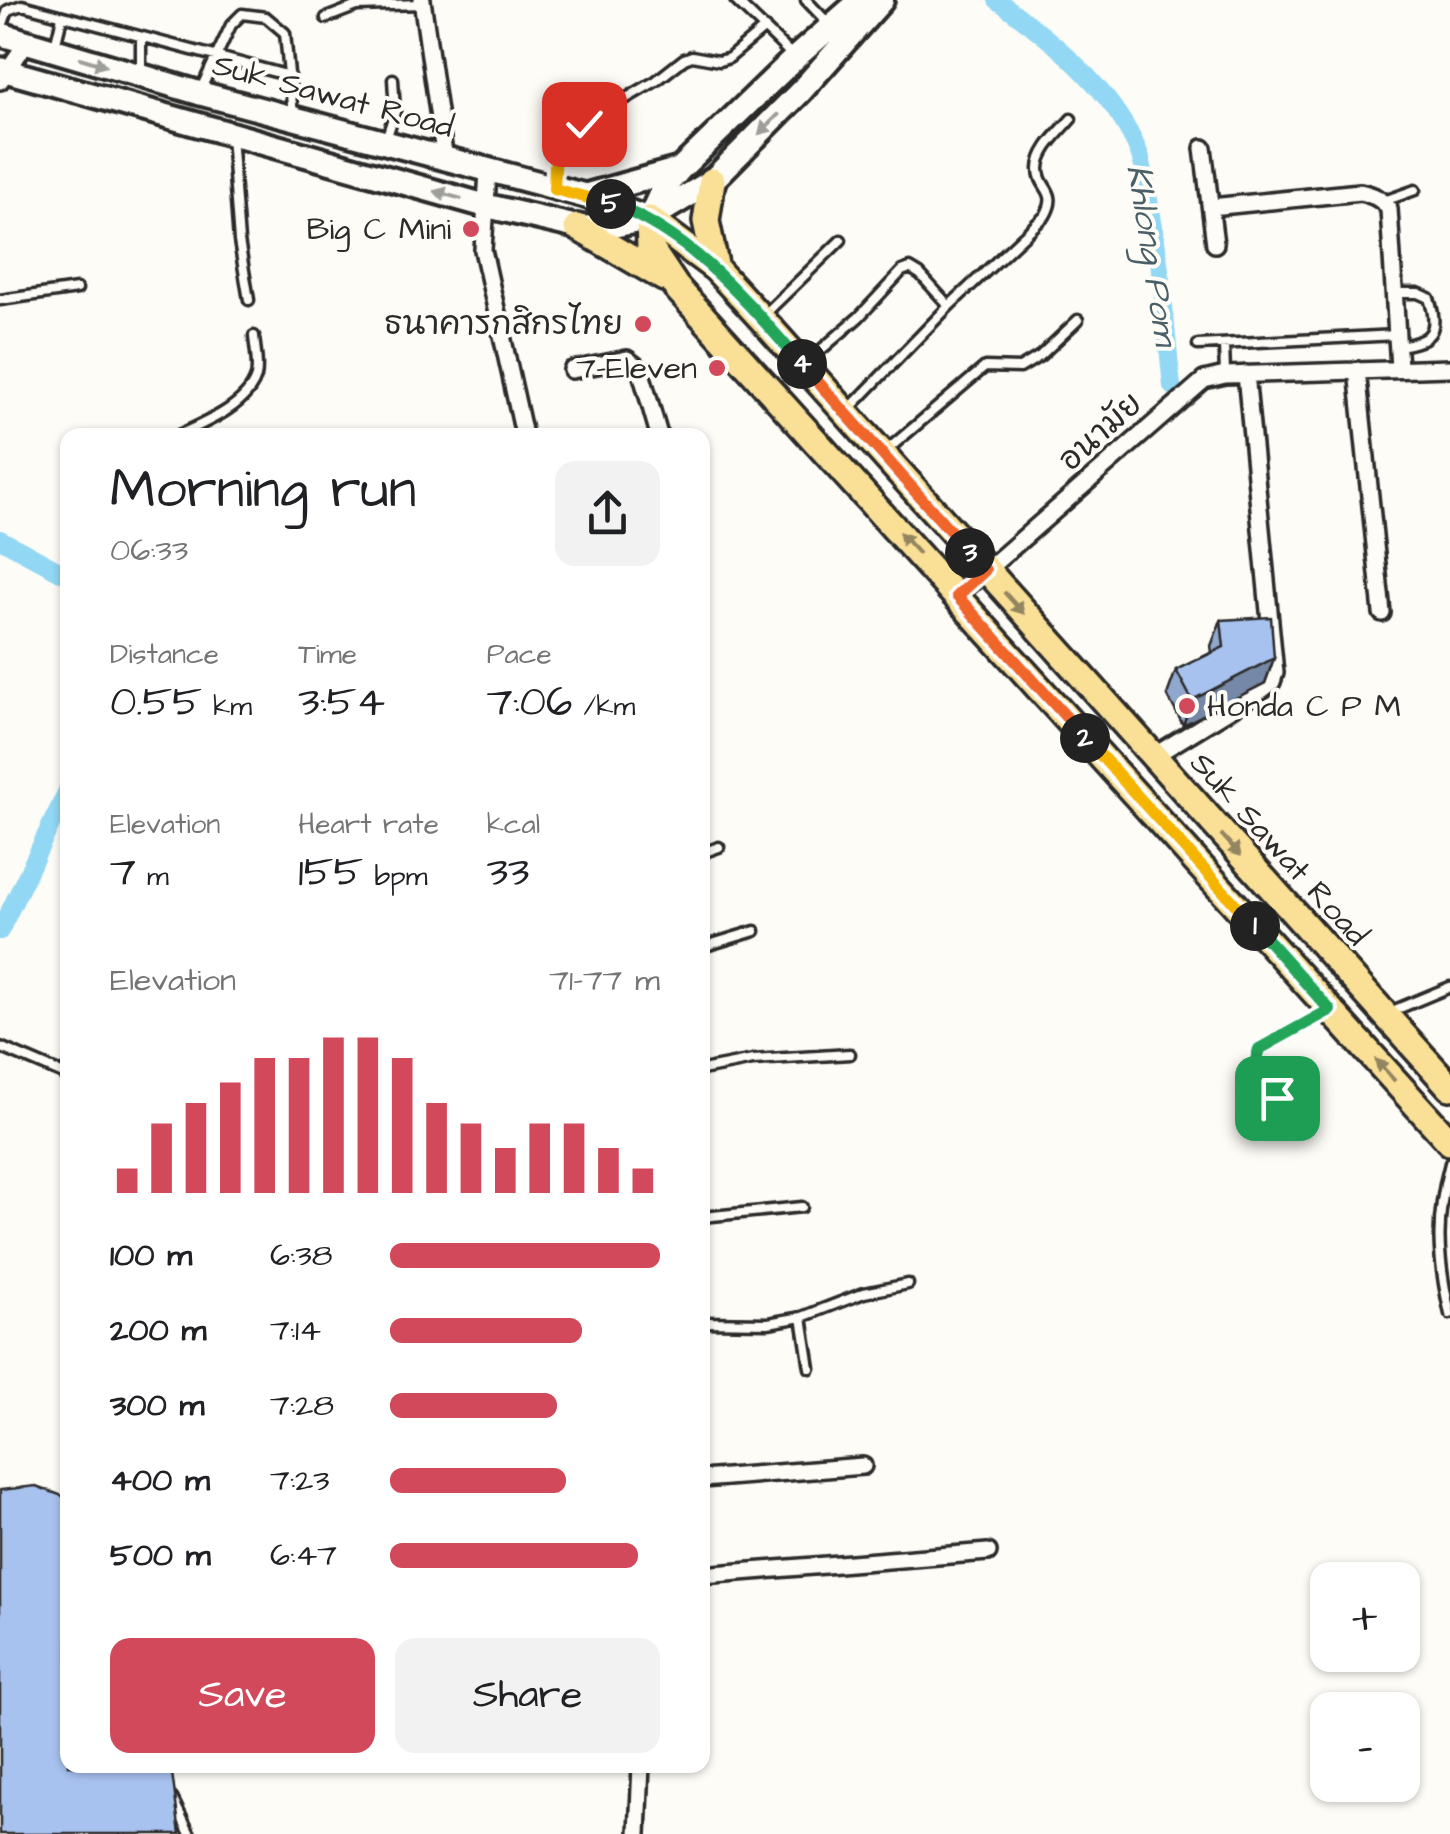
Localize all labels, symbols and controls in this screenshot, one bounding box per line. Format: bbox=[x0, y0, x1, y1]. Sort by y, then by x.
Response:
street label: Suk Sawat Road bbox=[208, 42, 458, 150]
one-way arrow bbox=[79, 55, 109, 70]
pin bbox=[542, 82, 627, 167]
icon: check bbox=[557, 97, 612, 152]
one-way arrow bbox=[758, 111, 781, 135]
water label: Khlong Pom bbox=[1113, 161, 1191, 353]
pin: 5 bbox=[586, 179, 636, 229]
text: 5 bbox=[601, 184, 621, 223]
one-way arrow bbox=[432, 187, 463, 202]
place label: Big C Mini bbox=[306, 207, 451, 252]
marker: Big C Mini bbox=[460, 218, 482, 240]
place label: ธนาคารกสิกรไทย bbox=[385, 302, 623, 347]
marker: ธนาคารกสิกรไทย bbox=[632, 313, 654, 335]
pin: 4 bbox=[777, 339, 827, 389]
text: 4 bbox=[792, 344, 812, 383]
place label: 7-Eleven bbox=[576, 346, 697, 391]
marker: 7-Eleven bbox=[706, 357, 728, 379]
street label: อนามัย bbox=[1049, 382, 1153, 482]
text: Morning run bbox=[110, 452, 416, 528]
button: share bbox=[555, 461, 660, 566]
text: 06:33 bbox=[110, 528, 188, 573]
pin: 3 bbox=[945, 528, 995, 578]
one-way arrow bbox=[898, 531, 920, 556]
text: 3 bbox=[963, 533, 977, 572]
one-way arrow bbox=[1002, 591, 1025, 615]
text: Distance bbox=[110, 635, 219, 674]
text: Time bbox=[298, 635, 357, 674]
text: Pace bbox=[487, 635, 552, 674]
text: 0.55 bbox=[110, 674, 202, 732]
text: 3:54 bbox=[298, 674, 385, 732]
text: 7:06 bbox=[487, 674, 572, 732]
place label: Honda C P M bbox=[1207, 684, 1401, 729]
text: km bbox=[202, 687, 252, 726]
text: /km bbox=[572, 687, 635, 726]
marker: Honda C P M bbox=[1176, 695, 1198, 717]
pin: 2 bbox=[1060, 713, 1110, 763]
text: 2 bbox=[1077, 718, 1093, 757]
street label: Suk Sawat Road bbox=[1179, 742, 1379, 956]
text: Elevation bbox=[110, 805, 220, 844]
text: Heart rate bbox=[298, 805, 439, 844]
text: kcal bbox=[487, 805, 540, 844]
one-way arrow bbox=[1220, 832, 1243, 856]
text: 7 bbox=[110, 844, 136, 902]
text: 155 bbox=[298, 844, 363, 902]
text: 33 bbox=[487, 844, 529, 902]
text: m bbox=[136, 857, 169, 896]
text: bpm bbox=[363, 857, 428, 896]
pin: 1 bbox=[1230, 901, 1280, 951]
text: 1 bbox=[1253, 906, 1257, 945]
text: Elevation bbox=[110, 958, 236, 1003]
text: 71–77 m bbox=[549, 958, 660, 1003]
pin bbox=[1235, 1056, 1320, 1141]
one-way arrow bbox=[1374, 1058, 1396, 1083]
icon: arrive bbox=[1250, 1071, 1305, 1126]
text: 100 m bbox=[110, 1233, 192, 1278]
text: 6:38 bbox=[270, 1233, 332, 1278]
text: 200 m bbox=[110, 1308, 206, 1353]
text: 7:14 bbox=[270, 1308, 321, 1353]
text: 300 m bbox=[110, 1383, 204, 1428]
text: 7:28 bbox=[270, 1383, 334, 1428]
text: 400 m bbox=[110, 1458, 210, 1503]
text: 7:23 bbox=[270, 1458, 330, 1503]
text: 500 m bbox=[110, 1533, 211, 1578]
text: 6:47 bbox=[270, 1533, 337, 1578]
map controls bbox=[1310, 1562, 1420, 1802]
button: + bbox=[1310, 1562, 1420, 1672]
button: Save bbox=[110, 1638, 375, 1753]
button: Share bbox=[395, 1638, 660, 1753]
button: − bbox=[1310, 1692, 1420, 1802]

